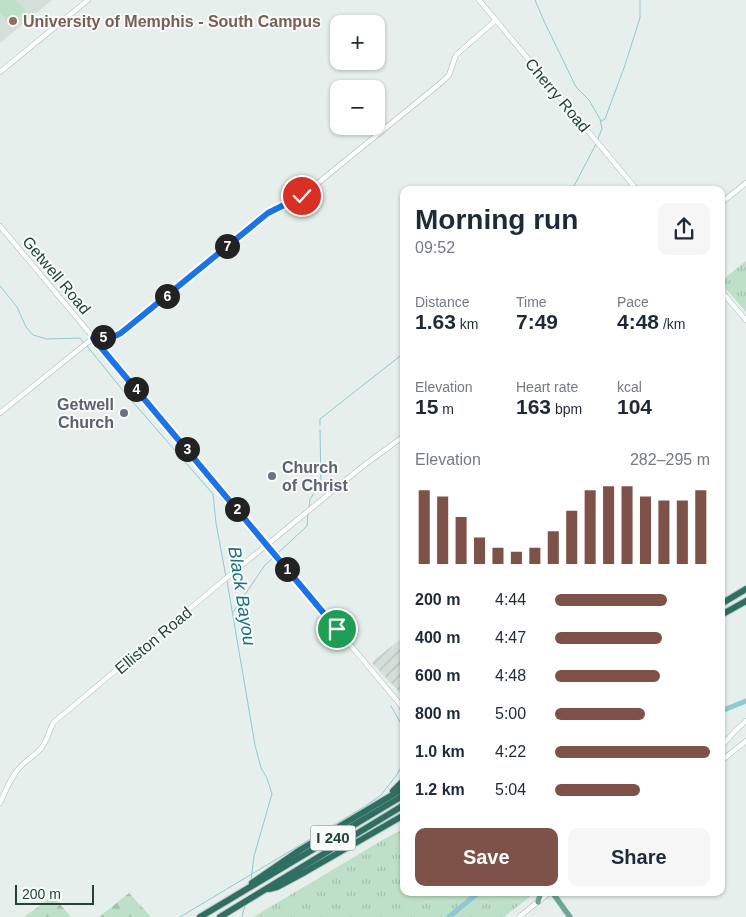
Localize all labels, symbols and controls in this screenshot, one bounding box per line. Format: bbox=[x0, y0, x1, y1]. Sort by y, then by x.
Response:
place label: University of Memphis - South Campus bbox=[23, 13, 321, 30]
marker: University of Memphis - South Campus bbox=[7, 15, 19, 27]
map controls bbox=[330, 15, 385, 135]
button: + bbox=[330, 15, 385, 70]
street label: Cherry Road bbox=[522, 55, 593, 136]
button: − bbox=[330, 80, 385, 135]
pin bbox=[281, 175, 323, 217]
icon: check bbox=[288, 182, 316, 210]
button: share bbox=[658, 203, 710, 255]
text: Morning run bbox=[415, 204, 578, 235]
street label: Getwell Road bbox=[19, 233, 94, 318]
pin: 7 bbox=[214, 234, 240, 258]
text: 7 bbox=[224, 238, 231, 254]
text: 09:52 bbox=[415, 239, 455, 256]
pin: 6 bbox=[154, 284, 180, 308]
text: 6 bbox=[164, 288, 171, 304]
text: Distance bbox=[415, 294, 469, 310]
text: Time bbox=[516, 294, 547, 310]
text: Pace bbox=[617, 294, 649, 310]
text: 1.63 bbox=[415, 310, 456, 333]
text: 7:49 bbox=[516, 310, 558, 333]
text: 4:48 bbox=[617, 310, 659, 333]
text: km bbox=[456, 316, 478, 332]
text: /km bbox=[659, 316, 685, 332]
pin: 5 bbox=[90, 324, 116, 350]
text: 5 bbox=[100, 329, 107, 345]
pin: 4 bbox=[124, 376, 148, 402]
text: Elevation bbox=[415, 379, 473, 395]
text: Heart rate bbox=[516, 379, 578, 395]
text: kcal bbox=[617, 379, 642, 395]
text: 4 bbox=[133, 381, 140, 397]
text: 15 bbox=[415, 395, 438, 418]
text: 163 bbox=[516, 395, 551, 418]
text: 104 bbox=[617, 395, 652, 418]
place label: Getwell Church bbox=[57, 396, 114, 431]
text: m bbox=[438, 401, 454, 417]
text: bpm bbox=[551, 401, 582, 417]
marker: Getwell Church bbox=[118, 407, 130, 419]
pin: 3 bbox=[174, 436, 200, 462]
text: 3 bbox=[184, 441, 191, 457]
text: Elevation bbox=[415, 451, 481, 468]
text: 282–295 m bbox=[630, 451, 710, 468]
place label: Church of Christ bbox=[282, 459, 348, 494]
marker: Church of Christ bbox=[266, 470, 278, 482]
pin: 2 bbox=[224, 496, 250, 522]
text: 2 bbox=[234, 501, 241, 517]
water label: Black Bayou bbox=[224, 545, 260, 647]
pin: 1 bbox=[274, 556, 300, 582]
text: 1 bbox=[284, 561, 291, 577]
text: 200 m bbox=[415, 591, 460, 608]
text: 4:44 bbox=[495, 591, 526, 608]
street label: Elliston Road bbox=[112, 604, 195, 677]
pin bbox=[316, 608, 358, 650]
icon: arrive bbox=[323, 615, 351, 643]
text: 400 m bbox=[415, 629, 460, 646]
text: 4:47 bbox=[495, 629, 526, 646]
text: 600 m bbox=[415, 667, 460, 684]
text: 4:48 bbox=[495, 667, 526, 684]
text: 800 m bbox=[415, 705, 460, 722]
text: 5:00 bbox=[495, 705, 526, 722]
text: 1.0 km bbox=[415, 743, 465, 760]
text: 4:22 bbox=[495, 743, 526, 760]
text: 1.2 km bbox=[415, 781, 465, 798]
text: 5:04 bbox=[495, 781, 526, 798]
road number: I 240 bbox=[310, 826, 356, 850]
button: Save bbox=[415, 828, 558, 886]
button: Share bbox=[568, 828, 710, 886]
scale bar bbox=[15, 882, 94, 905]
text: 200 m bbox=[22, 886, 61, 902]

